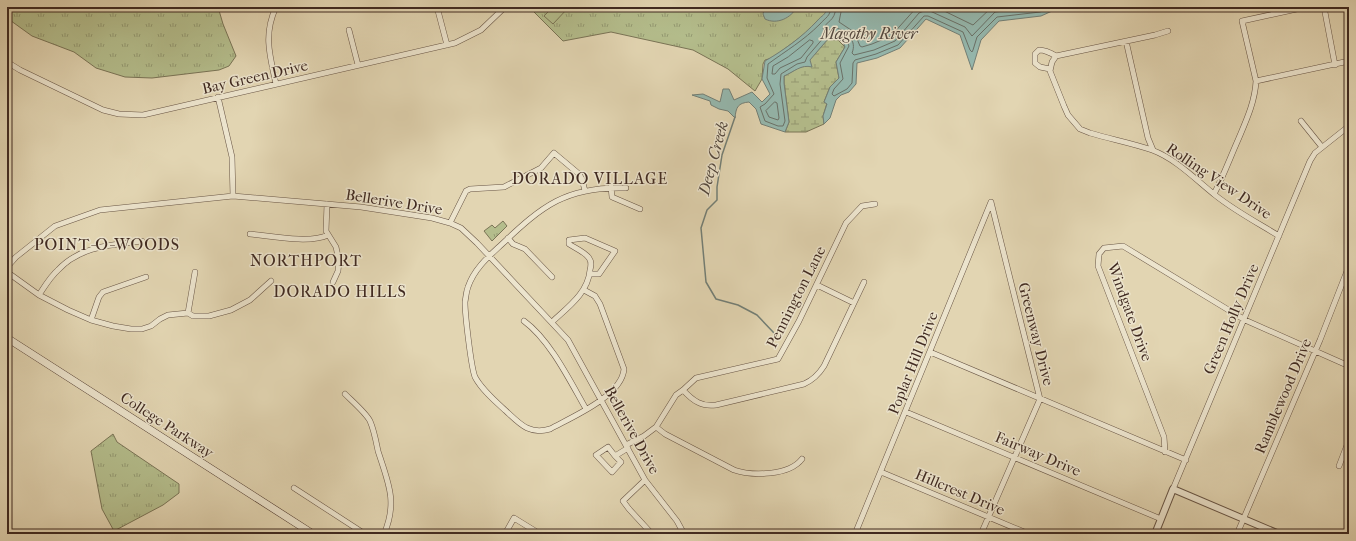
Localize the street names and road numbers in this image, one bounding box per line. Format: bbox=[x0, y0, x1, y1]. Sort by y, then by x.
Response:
street label: Bay Green Drive bbox=[200, 56, 310, 98]
street label: Rolling View Drive bbox=[1163, 139, 1276, 223]
street label: Bellerive Drive bbox=[344, 185, 444, 219]
street label: Pennington Lane bbox=[763, 243, 830, 351]
street label: Windgate Drive bbox=[1104, 259, 1156, 364]
street label: Green Holly Drive bbox=[1200, 260, 1263, 377]
street label: Greenway Drive bbox=[1014, 281, 1058, 388]
street label: Poplar Hill Drive bbox=[884, 308, 942, 417]
street label: Ramblewood Drive bbox=[1251, 335, 1316, 456]
street label: Bellerive Drive bbox=[600, 383, 664, 478]
street label: College Parkway bbox=[117, 388, 218, 462]
street label: Fairway Drive bbox=[992, 428, 1084, 480]
street label: Hillcrest Drive bbox=[912, 465, 1008, 519]

